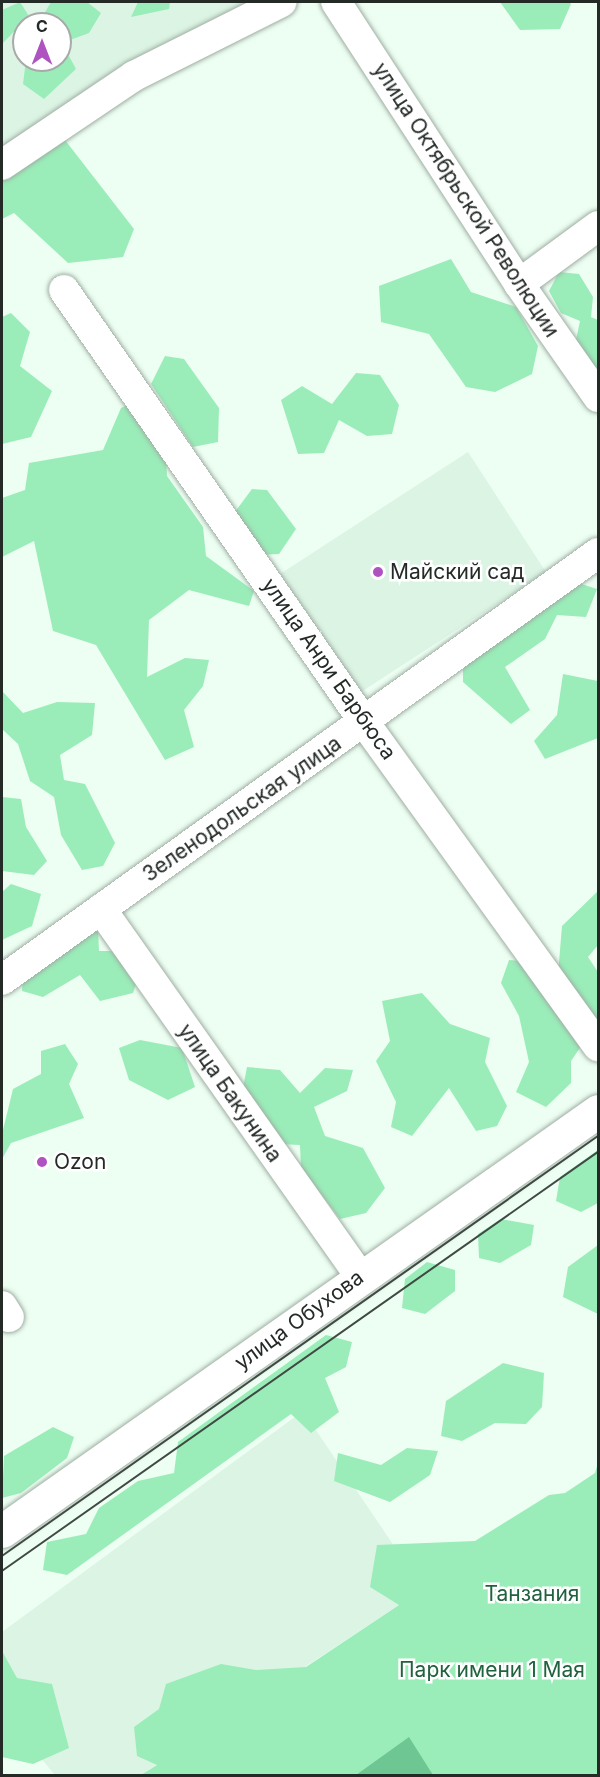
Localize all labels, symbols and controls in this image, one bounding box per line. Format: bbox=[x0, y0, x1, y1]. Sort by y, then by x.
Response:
north arrow bbox=[12, 12, 72, 72]
text: С bbox=[36, 16, 48, 36]
street label: улица Октябрьской Революции bbox=[368, 58, 564, 342]
place label: Майский сад bbox=[390, 559, 524, 585]
marker: Майский сад bbox=[371, 565, 385, 579]
street label: улица Анри Барбюса bbox=[257, 573, 401, 765]
street label: Зеленодольская улица bbox=[138, 731, 346, 887]
street label: улица Бакунина bbox=[173, 1019, 287, 1167]
place label: Ozon bbox=[54, 1149, 106, 1175]
marker: Ozon bbox=[35, 1155, 49, 1169]
street label: улица Обухова bbox=[230, 1265, 368, 1375]
park label: Танзания bbox=[485, 1581, 579, 1607]
park label: Парк имени 1 Мая bbox=[399, 1657, 585, 1683]

